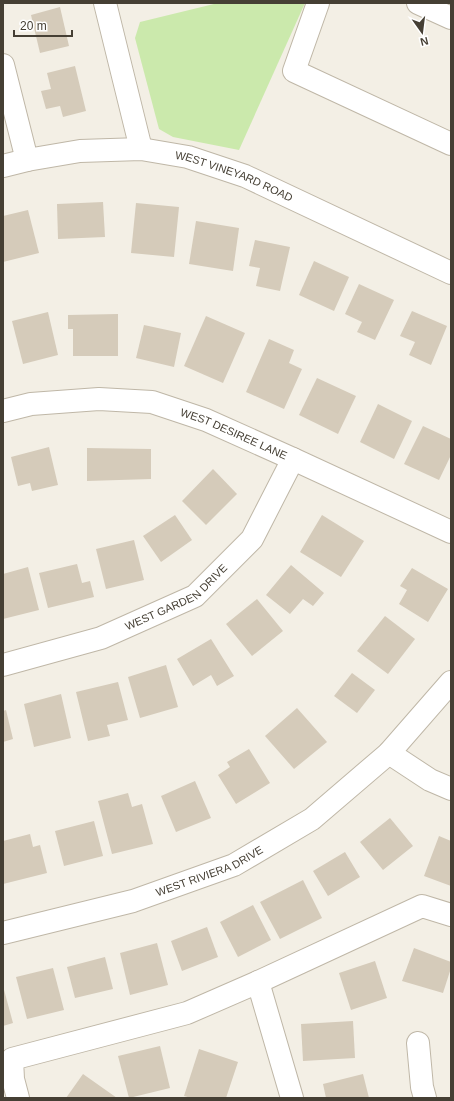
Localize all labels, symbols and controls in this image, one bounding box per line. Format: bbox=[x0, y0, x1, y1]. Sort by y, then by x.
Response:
scale bar bbox=[14, 12, 72, 38]
north arrow bbox=[402, 12, 442, 52]
text: 20 m bbox=[20, 19, 47, 33]
text: N bbox=[419, 35, 430, 48]
street label: WEST VINEYARD ROAD bbox=[174, 149, 295, 204]
street label: WEST DESIREE LANE bbox=[179, 406, 289, 462]
street label: WEST GARDEN DRIVE bbox=[123, 562, 229, 632]
street label: WEST RIVIERA DRIVE bbox=[154, 843, 265, 898]

